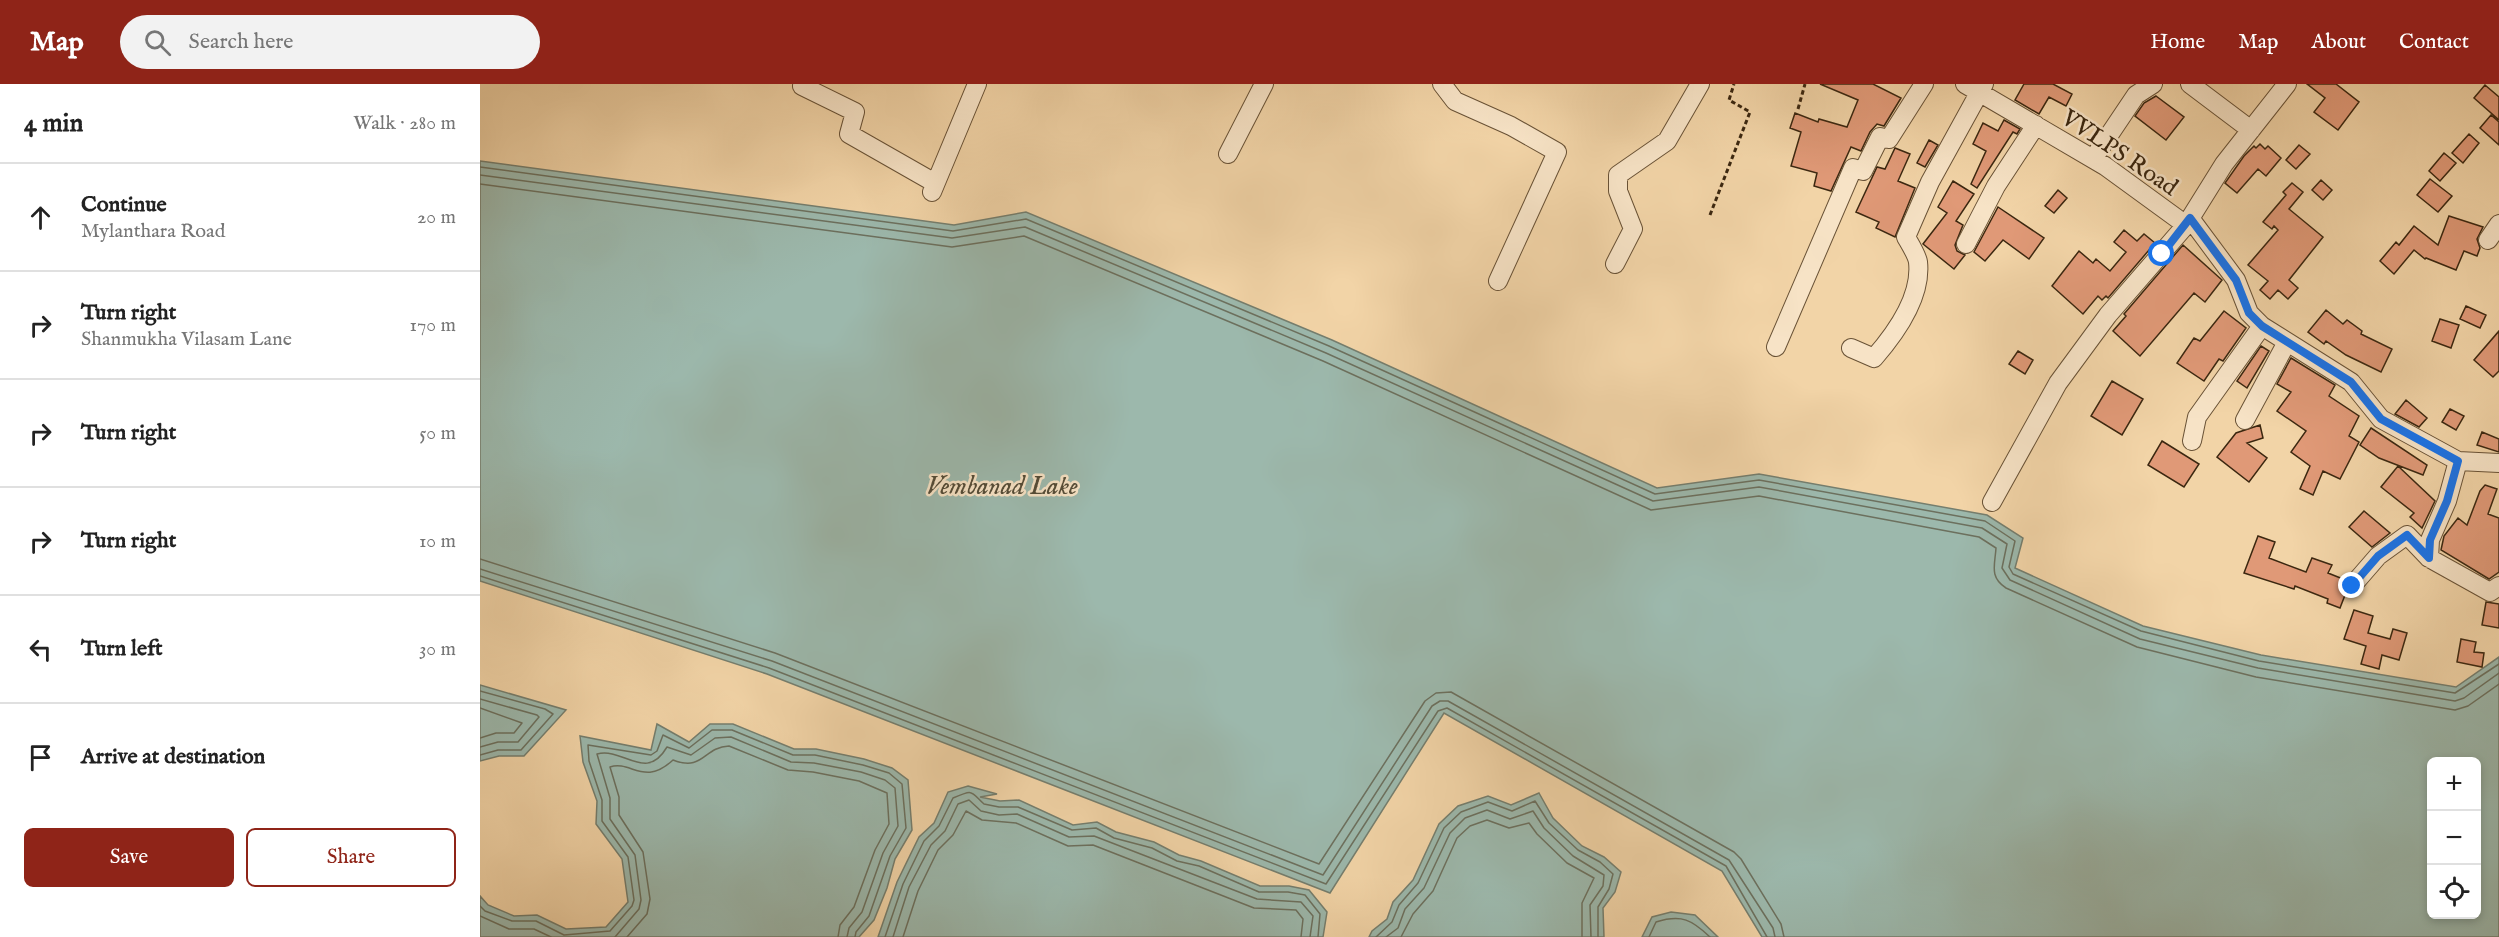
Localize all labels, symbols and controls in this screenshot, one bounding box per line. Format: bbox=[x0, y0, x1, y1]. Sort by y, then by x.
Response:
search box bbox=[120, 15, 540, 69]
text: Map bbox=[30, 25, 84, 60]
icon: search bbox=[141, 26, 174, 59]
text: Search here bbox=[189, 28, 293, 56]
text: Home bbox=[2150, 29, 2205, 56]
text: Map bbox=[2238, 29, 2278, 56]
text: About bbox=[2311, 29, 2366, 56]
text: Contact bbox=[2399, 29, 2469, 56]
street label: VVLPS Road bbox=[2054, 102, 2184, 204]
text: 4 min bbox=[24, 107, 83, 140]
text: Walk · 280 m bbox=[353, 111, 456, 136]
text: Continue bbox=[81, 191, 167, 219]
icon: ahead bbox=[24, 201, 57, 234]
text: 20 m bbox=[417, 205, 456, 230]
text: Mylanthara Road bbox=[81, 219, 225, 244]
route start bbox=[2148, 240, 2174, 266]
text: Turn right bbox=[81, 299, 176, 327]
icon: right bbox=[24, 309, 57, 342]
text: 170 m bbox=[410, 313, 456, 338]
text: Shanmukha Vilasam Lane bbox=[81, 327, 292, 352]
icon: right bbox=[24, 417, 57, 450]
text: Turn right bbox=[81, 419, 176, 447]
text: 50 m bbox=[419, 421, 456, 446]
water label: Vembanad Lake bbox=[926, 470, 1078, 503]
icon: right bbox=[24, 525, 57, 558]
text: Turn right bbox=[81, 527, 176, 555]
text: 10 m bbox=[419, 529, 456, 554]
route end bbox=[2338, 572, 2364, 598]
icon: left bbox=[24, 633, 57, 666]
text: Turn left bbox=[81, 635, 163, 663]
text: 30 m bbox=[419, 637, 456, 662]
icon: arrive bbox=[24, 741, 57, 774]
text: Arrive at destination bbox=[81, 743, 265, 771]
map controls bbox=[2427, 757, 2481, 919]
button: + bbox=[2427, 757, 2481, 811]
button: − bbox=[2427, 811, 2481, 865]
button: Save bbox=[24, 828, 234, 887]
button: Share bbox=[246, 828, 456, 887]
button: locate bbox=[2427, 865, 2481, 919]

